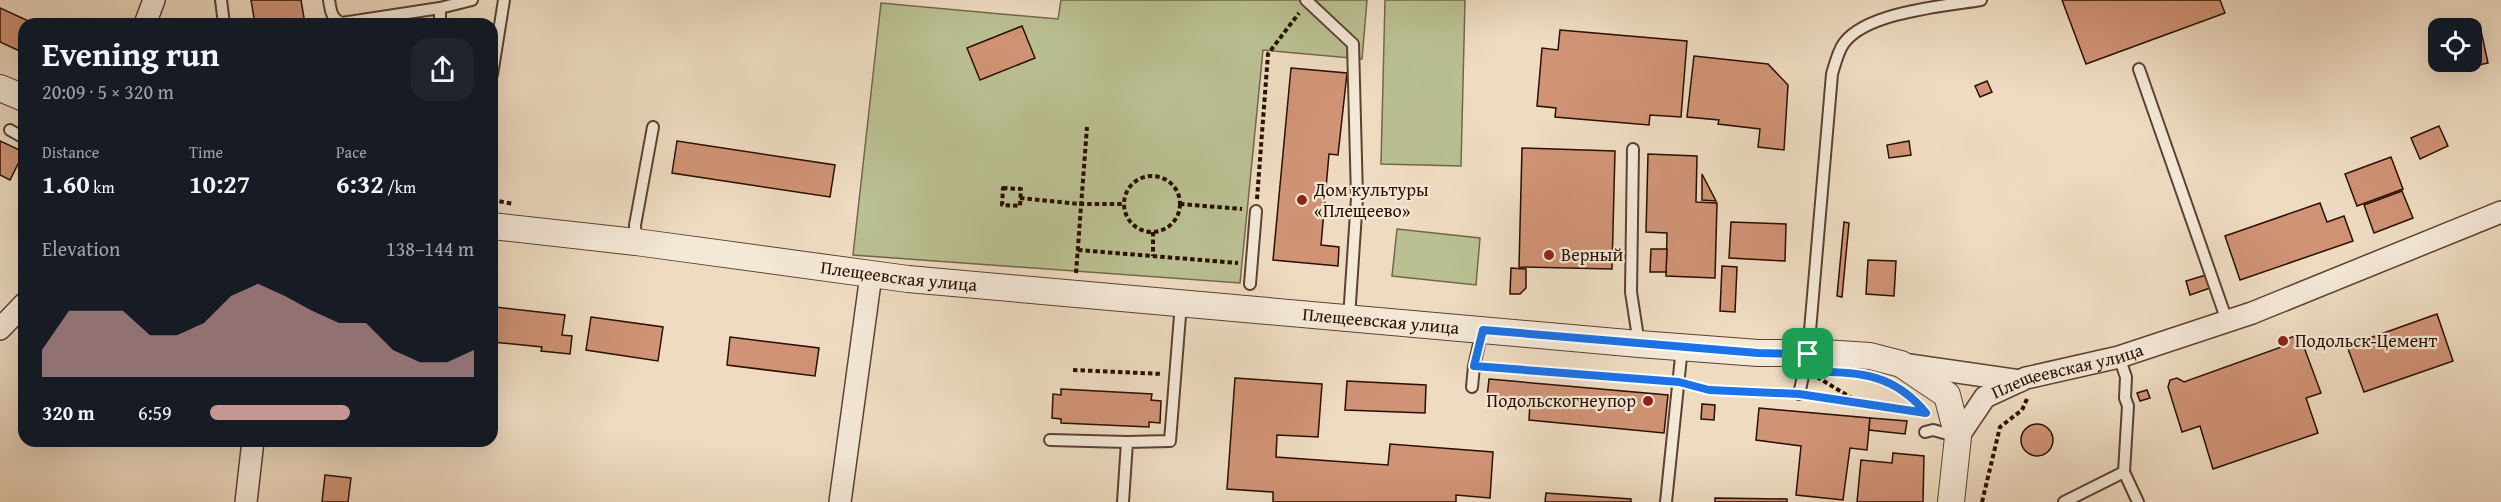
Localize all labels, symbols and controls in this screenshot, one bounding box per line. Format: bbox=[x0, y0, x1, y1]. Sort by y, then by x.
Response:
map controls bbox=[2428, 18, 2482, 72]
button: locate bbox=[2428, 18, 2482, 72]
text: Evening run bbox=[42, 30, 219, 78]
button: share bbox=[411, 38, 474, 101]
text: 20:09 · 5 × 320 m bbox=[42, 77, 174, 106]
text: Distance bbox=[42, 140, 99, 164]
text: Time bbox=[189, 140, 223, 164]
text: Pace bbox=[336, 140, 367, 164]
text: 1.60 bbox=[42, 164, 90, 203]
text: 10:27 bbox=[189, 164, 250, 203]
text: 6:32 bbox=[336, 164, 384, 203]
text: km bbox=[90, 175, 114, 199]
text: /km bbox=[384, 175, 416, 199]
place label: Дом культуры «Плещеево» bbox=[1313, 176, 1429, 224]
marker: Дом культуры «Плещеево» bbox=[1295, 193, 1309, 207]
text: Elevation bbox=[42, 234, 120, 263]
text: 138–144 m bbox=[386, 234, 474, 263]
place label: Верный bbox=[1561, 241, 1623, 268]
marker: Верный bbox=[1542, 248, 1556, 262]
street label: Плещеевская улица bbox=[819, 253, 979, 298]
street label: Плещеевская улица bbox=[1301, 300, 1461, 341]
place label: Подольск-Цемент bbox=[2295, 327, 2438, 354]
pin bbox=[1782, 328, 1833, 379]
marker: Подольск-Цемент bbox=[2276, 334, 2290, 348]
street label: Плещеевская улица bbox=[1986, 336, 2147, 405]
icon: arrive bbox=[1791, 337, 1824, 370]
place label: Подольскогнеупор bbox=[1487, 387, 1636, 414]
marker: Подольскогнеупор bbox=[1641, 394, 1655, 408]
text: 320 m bbox=[42, 398, 95, 427]
text: 6:59 bbox=[138, 398, 172, 427]

